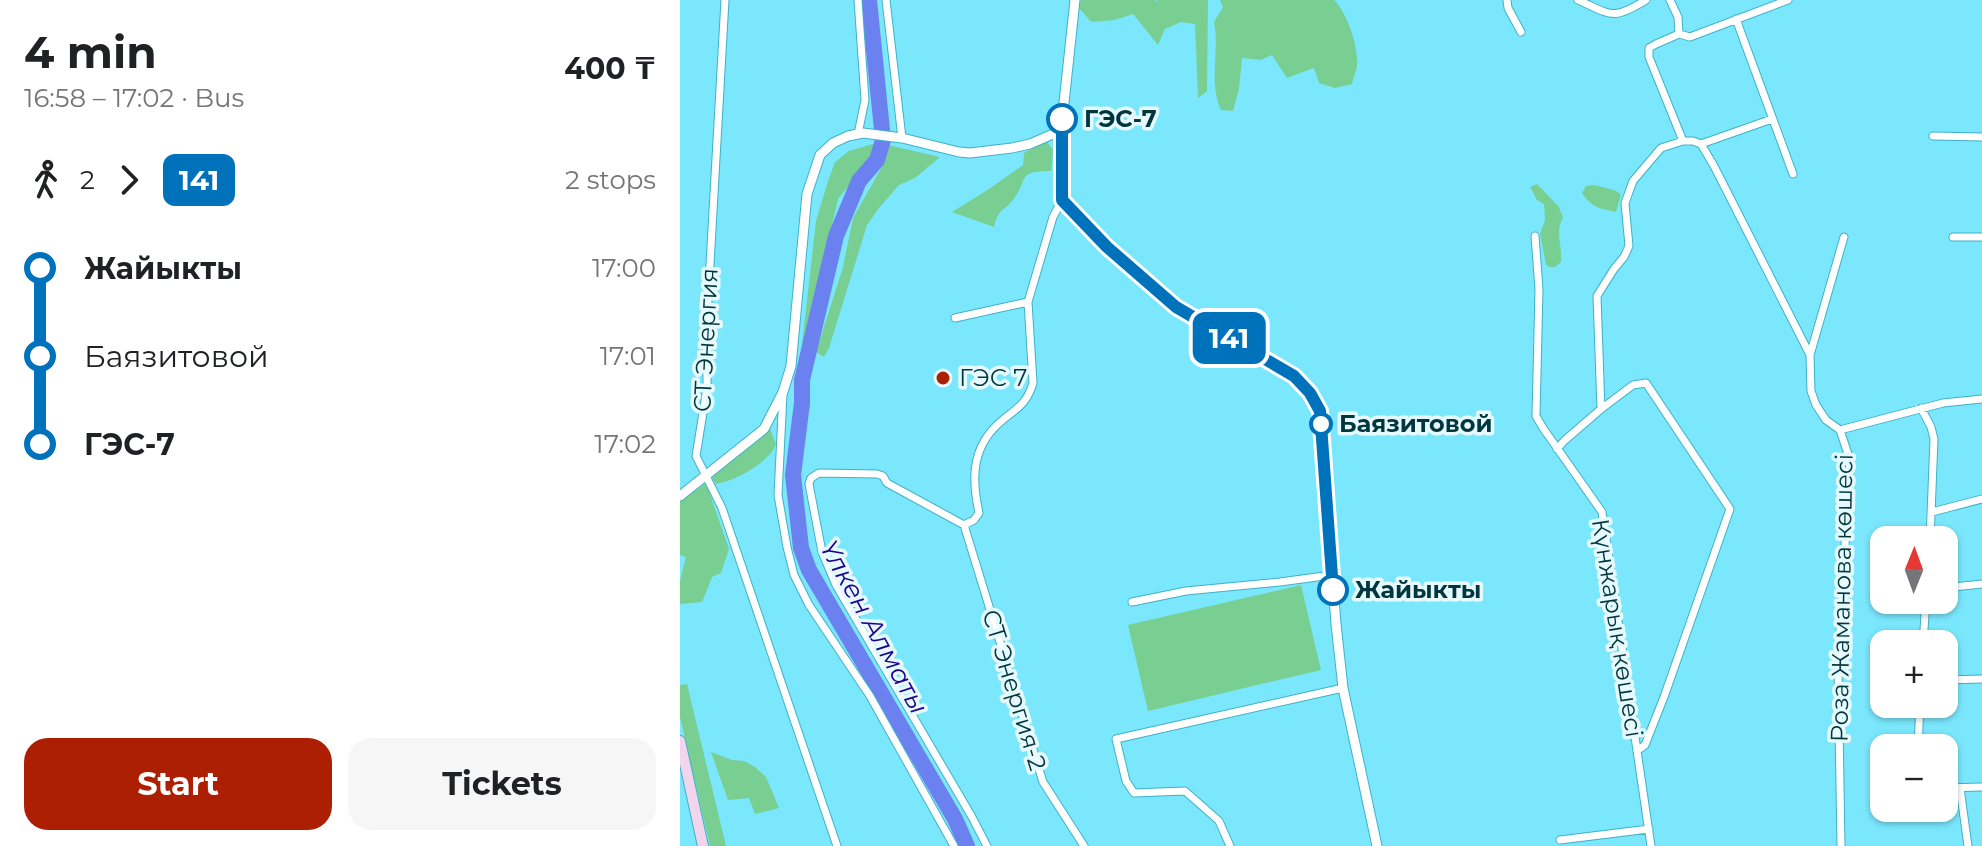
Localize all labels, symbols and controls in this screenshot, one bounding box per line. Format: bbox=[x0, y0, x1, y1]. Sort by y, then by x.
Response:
text: 4 min bbox=[24, 25, 157, 79]
text: 400 ₸ bbox=[564, 50, 656, 87]
text: 16:58 – 17:02 · Bus bbox=[24, 82, 244, 114]
marker: ГЭС-7 bbox=[1047, 104, 1077, 134]
place label: ГЭС-7 bbox=[1084, 104, 1157, 133]
icon: walk bbox=[24, 158, 68, 202]
icon: forward bbox=[107, 158, 151, 202]
text: 141 bbox=[179, 163, 219, 197]
text: 2 bbox=[80, 164, 95, 196]
text: 2 stops bbox=[565, 164, 656, 196]
text: Жайыкты bbox=[84, 250, 242, 287]
text: 17:00 bbox=[592, 252, 656, 284]
street label: СТ Энергия bbox=[687, 267, 724, 413]
line badge: 141 bbox=[1183, 312, 1275, 364]
text: 141 bbox=[1209, 321, 1249, 355]
text: Баязитовой bbox=[84, 338, 269, 375]
text: 17:01 bbox=[600, 340, 656, 372]
place label: ГЭС 7 bbox=[959, 363, 1027, 392]
marker: ГЭС 7 bbox=[934, 369, 952, 387]
place label: Баязитовой bbox=[1339, 409, 1492, 438]
marker: Баязитовой bbox=[1310, 413, 1332, 435]
text: ГЭС-7 bbox=[84, 426, 175, 463]
text: 17:02 bbox=[594, 428, 656, 460]
street label: Роза Жаманова көшесі bbox=[1824, 454, 1859, 742]
street label: Күнжарық көшесі bbox=[1586, 517, 1649, 739]
north arrow bbox=[1870, 526, 1958, 614]
map controls bbox=[1870, 526, 1958, 822]
water label: Үлкен Алматы bbox=[813, 534, 935, 720]
marker: Жайыкты bbox=[1318, 575, 1348, 605]
place label: Жайыкты bbox=[1355, 575, 1481, 604]
street label: СТ Энергия-2 bbox=[976, 606, 1053, 774]
button: + bbox=[1870, 630, 1958, 718]
button: − bbox=[1870, 734, 1958, 822]
button: Start bbox=[24, 738, 332, 830]
button: Tickets bbox=[348, 738, 656, 830]

